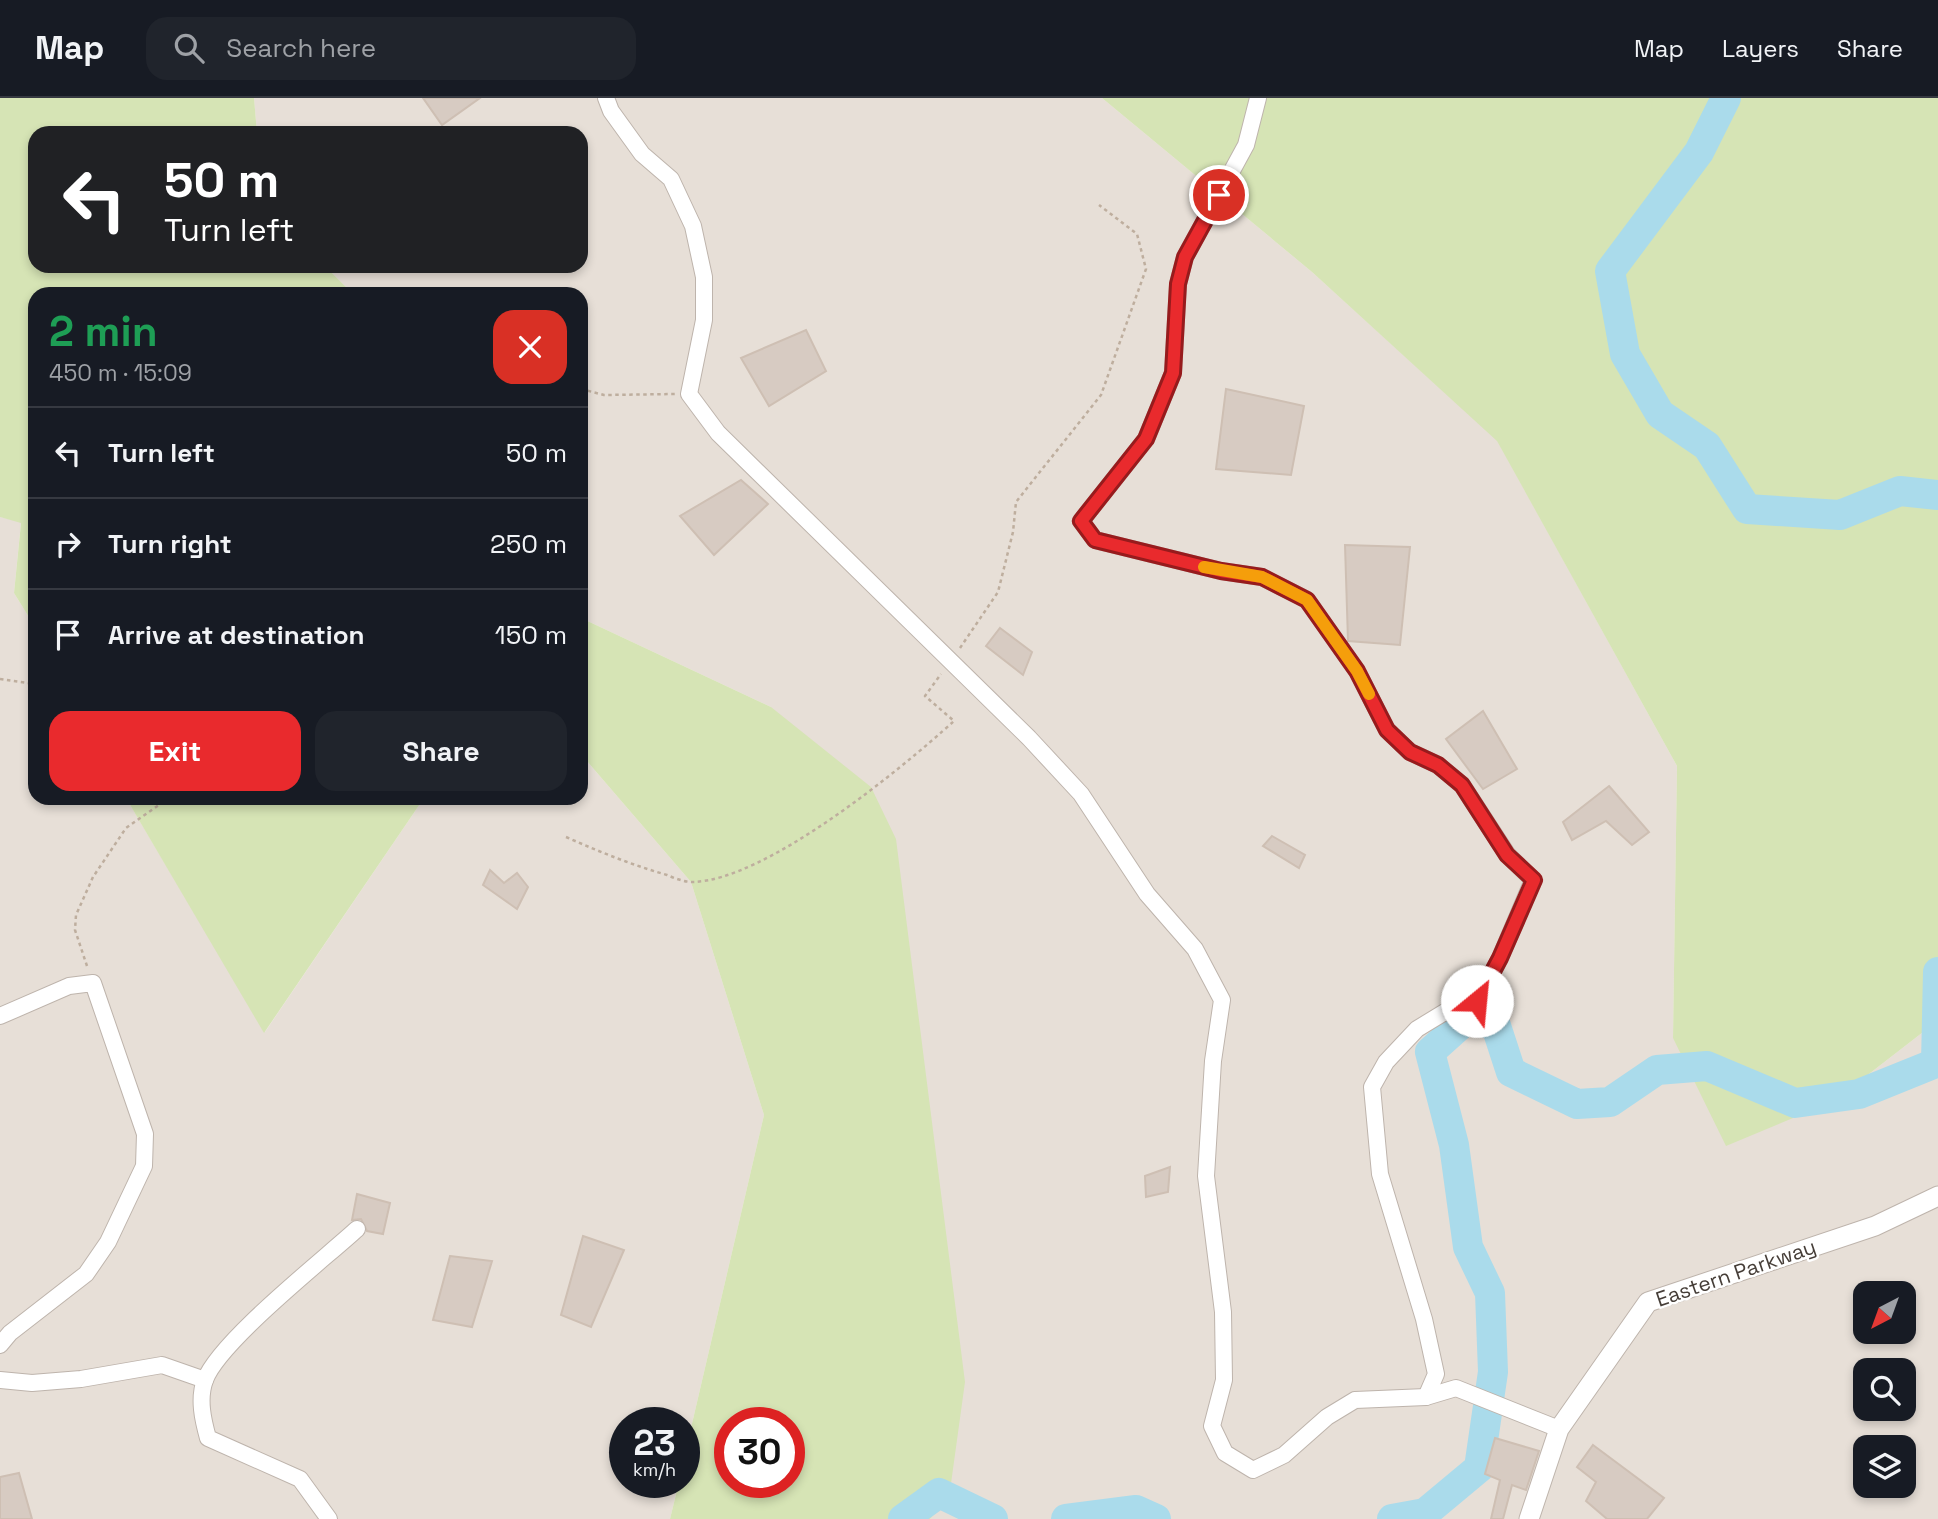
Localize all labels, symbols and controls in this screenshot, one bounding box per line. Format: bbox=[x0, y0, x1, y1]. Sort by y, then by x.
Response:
search box bbox=[146, 17, 636, 80]
text: Map bbox=[35, 27, 104, 69]
icon: search bbox=[170, 29, 208, 67]
text: Search here bbox=[226, 31, 376, 65]
text: Map bbox=[1634, 33, 1684, 64]
text: Layers bbox=[1722, 33, 1799, 64]
text: Share bbox=[1837, 33, 1903, 64]
text: 50 m bbox=[164, 149, 279, 211]
icon: left bbox=[49, 154, 140, 245]
pin bbox=[1189, 165, 1249, 225]
icon: arrive bbox=[1200, 176, 1238, 214]
text: Turn left bbox=[164, 210, 294, 250]
text: 2 min bbox=[49, 305, 158, 358]
button: close bbox=[493, 310, 567, 384]
text: 450 m · 15:09 bbox=[49, 358, 192, 388]
icon: left bbox=[49, 434, 87, 472]
text: Turn left bbox=[108, 436, 215, 470]
text: 50 m bbox=[506, 436, 567, 470]
icon: right bbox=[49, 525, 87, 563]
text: Turn right bbox=[108, 527, 232, 561]
text: 250 m bbox=[490, 527, 567, 561]
icon: arrive bbox=[49, 616, 87, 654]
text: Arrive at destination bbox=[108, 618, 365, 652]
text: 150 m bbox=[495, 618, 567, 652]
button: Exit bbox=[49, 711, 301, 791]
button: Share bbox=[315, 711, 567, 791]
position arrow bbox=[1440, 964, 1514, 1038]
street label: Eastern Parkway bbox=[1652, 1232, 1819, 1313]
north arrow bbox=[1853, 1281, 1916, 1344]
map controls bbox=[1853, 1281, 1916, 1498]
button: search bbox=[1853, 1358, 1916, 1421]
speed limit sign: 30 bbox=[714, 1407, 805, 1498]
text: 23 bbox=[633, 1421, 676, 1465]
button: layers bbox=[1853, 1435, 1916, 1498]
text: km/h bbox=[633, 1458, 676, 1481]

